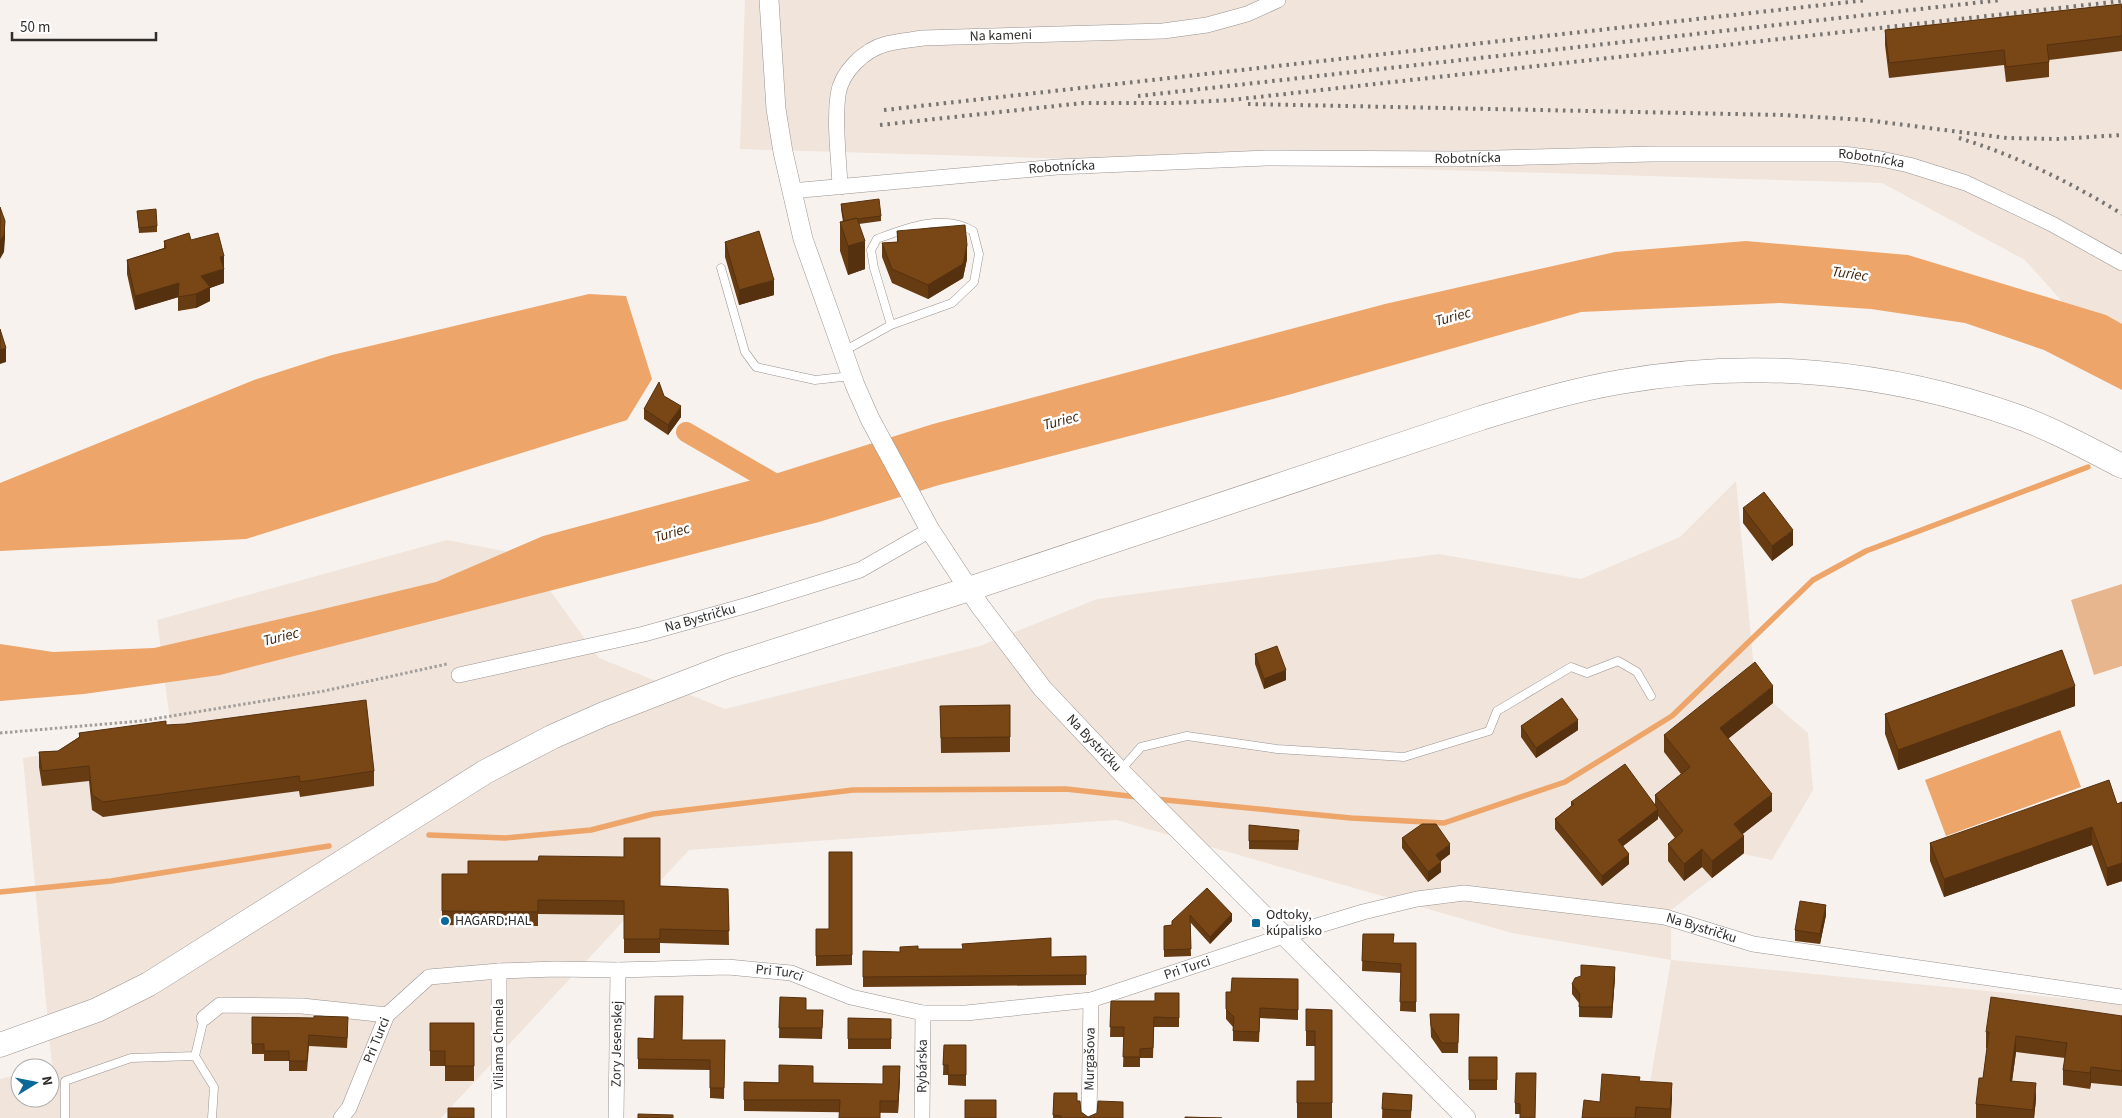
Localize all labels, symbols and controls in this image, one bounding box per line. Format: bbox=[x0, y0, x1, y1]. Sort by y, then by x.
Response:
scale bar bbox=[12, 10, 156, 42]
text: 50 m bbox=[20, 17, 50, 38]
street label: Na kameni bbox=[969, 25, 1032, 47]
street label: Robotnícka bbox=[1838, 144, 1906, 174]
street label: Robotnícka bbox=[1434, 148, 1501, 169]
street label: Robotnícka bbox=[1028, 155, 1096, 180]
water label: Turiec bbox=[1831, 261, 1870, 287]
water label: Turiec bbox=[1433, 302, 1474, 332]
water label: Turiec bbox=[1041, 406, 1082, 436]
water label: Turiec bbox=[652, 518, 693, 548]
street label: Na Bystričku bbox=[663, 599, 738, 638]
water label: Turiec bbox=[261, 622, 302, 652]
street label: Na Bystričku bbox=[1062, 710, 1126, 777]
place label: Odtoky, kúpalisko bbox=[1266, 905, 1322, 941]
street label: Na Bystričku bbox=[1664, 908, 1739, 948]
place label: HAGARD:HAL bbox=[455, 911, 532, 931]
marker: HAGARD:HAL bbox=[439, 915, 451, 927]
marker: Odtoky, kúpalisko bbox=[1250, 917, 1262, 929]
street label: Pri Turci bbox=[1161, 951, 1213, 985]
street label: Pri Turci bbox=[755, 960, 806, 987]
street label: Viliama Chmela bbox=[489, 999, 509, 1089]
street label: Zory Jesenskej bbox=[606, 1001, 628, 1087]
street label: Pri Turci bbox=[358, 1014, 395, 1066]
street label: Murgašova bbox=[1079, 1027, 1101, 1091]
street label: Rybárska bbox=[912, 1039, 933, 1093]
north arrow bbox=[10, 1058, 60, 1108]
text: N bbox=[36, 1075, 57, 1087]

